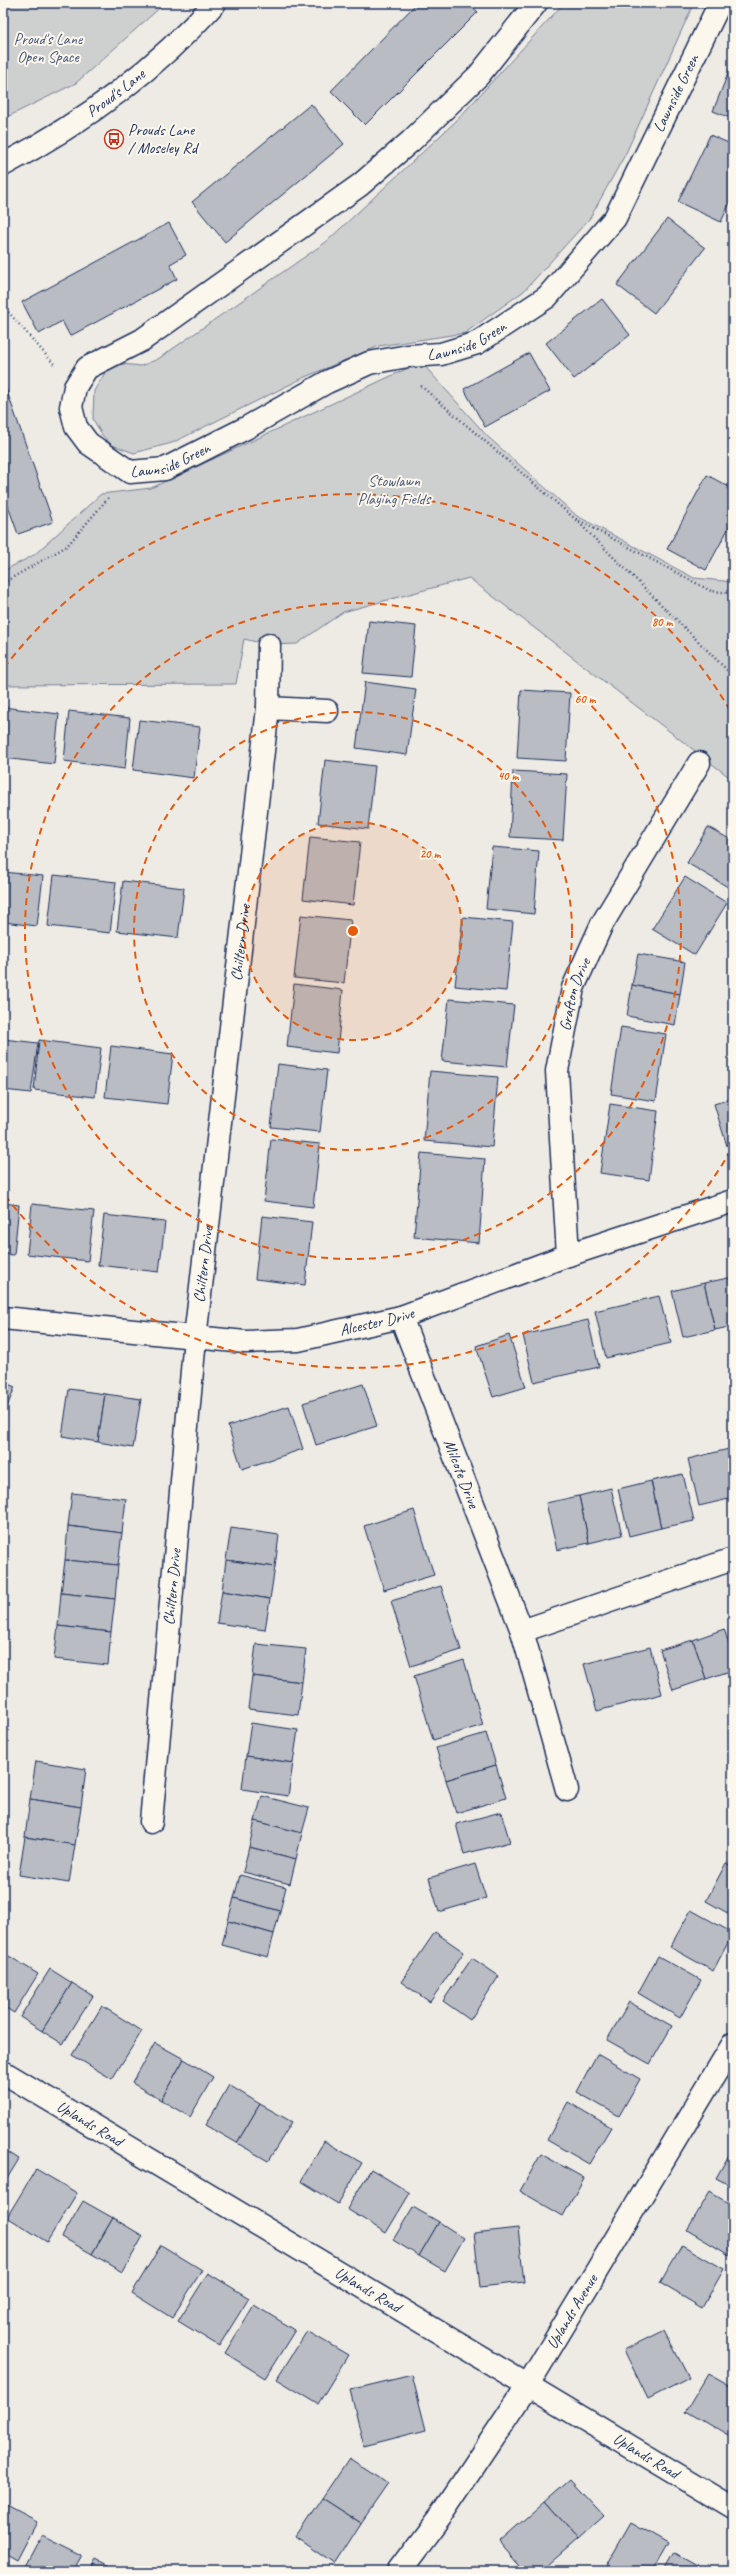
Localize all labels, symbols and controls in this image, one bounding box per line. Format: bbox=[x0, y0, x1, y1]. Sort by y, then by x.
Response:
park label: Proud's Lane Open Space bbox=[14, 29, 84, 67]
street label: Lawnside Green bbox=[648, 50, 704, 135]
street label: Proud's Lane bbox=[83, 63, 151, 122]
place label: Prouds Lane / Moseley Rd bbox=[128, 120, 200, 158]
bus stop icon: Prouds Lane / Moseley Rd bbox=[103, 128, 125, 150]
street label: Lawnside Green bbox=[427, 316, 511, 365]
street label: Lawnside Green bbox=[129, 437, 214, 482]
park label: Stowlawn Playing Fields bbox=[358, 471, 432, 509]
text: 80 m bbox=[652, 614, 673, 630]
text: 60 m bbox=[575, 691, 597, 707]
text: 40 m bbox=[498, 768, 519, 784]
text: 20 m bbox=[420, 846, 441, 862]
street label: Chiltern Drive bbox=[226, 902, 255, 982]
centre of rings bbox=[346, 924, 360, 938]
street label: Grafton Drive bbox=[555, 953, 596, 1032]
street label: Chiltern Drive bbox=[189, 1224, 218, 1304]
street label: Alcester Drive bbox=[338, 1302, 418, 1340]
street label: Milcote Drive bbox=[439, 1437, 484, 1513]
street label: Chiltern Drive bbox=[159, 1546, 186, 1626]
street label: Uplands Road bbox=[53, 2096, 129, 2153]
street label: Uplands Road bbox=[331, 2263, 407, 2319]
street label: Uplands Avenue bbox=[542, 2269, 603, 2353]
street label: Uplands Road bbox=[609, 2429, 685, 2485]

